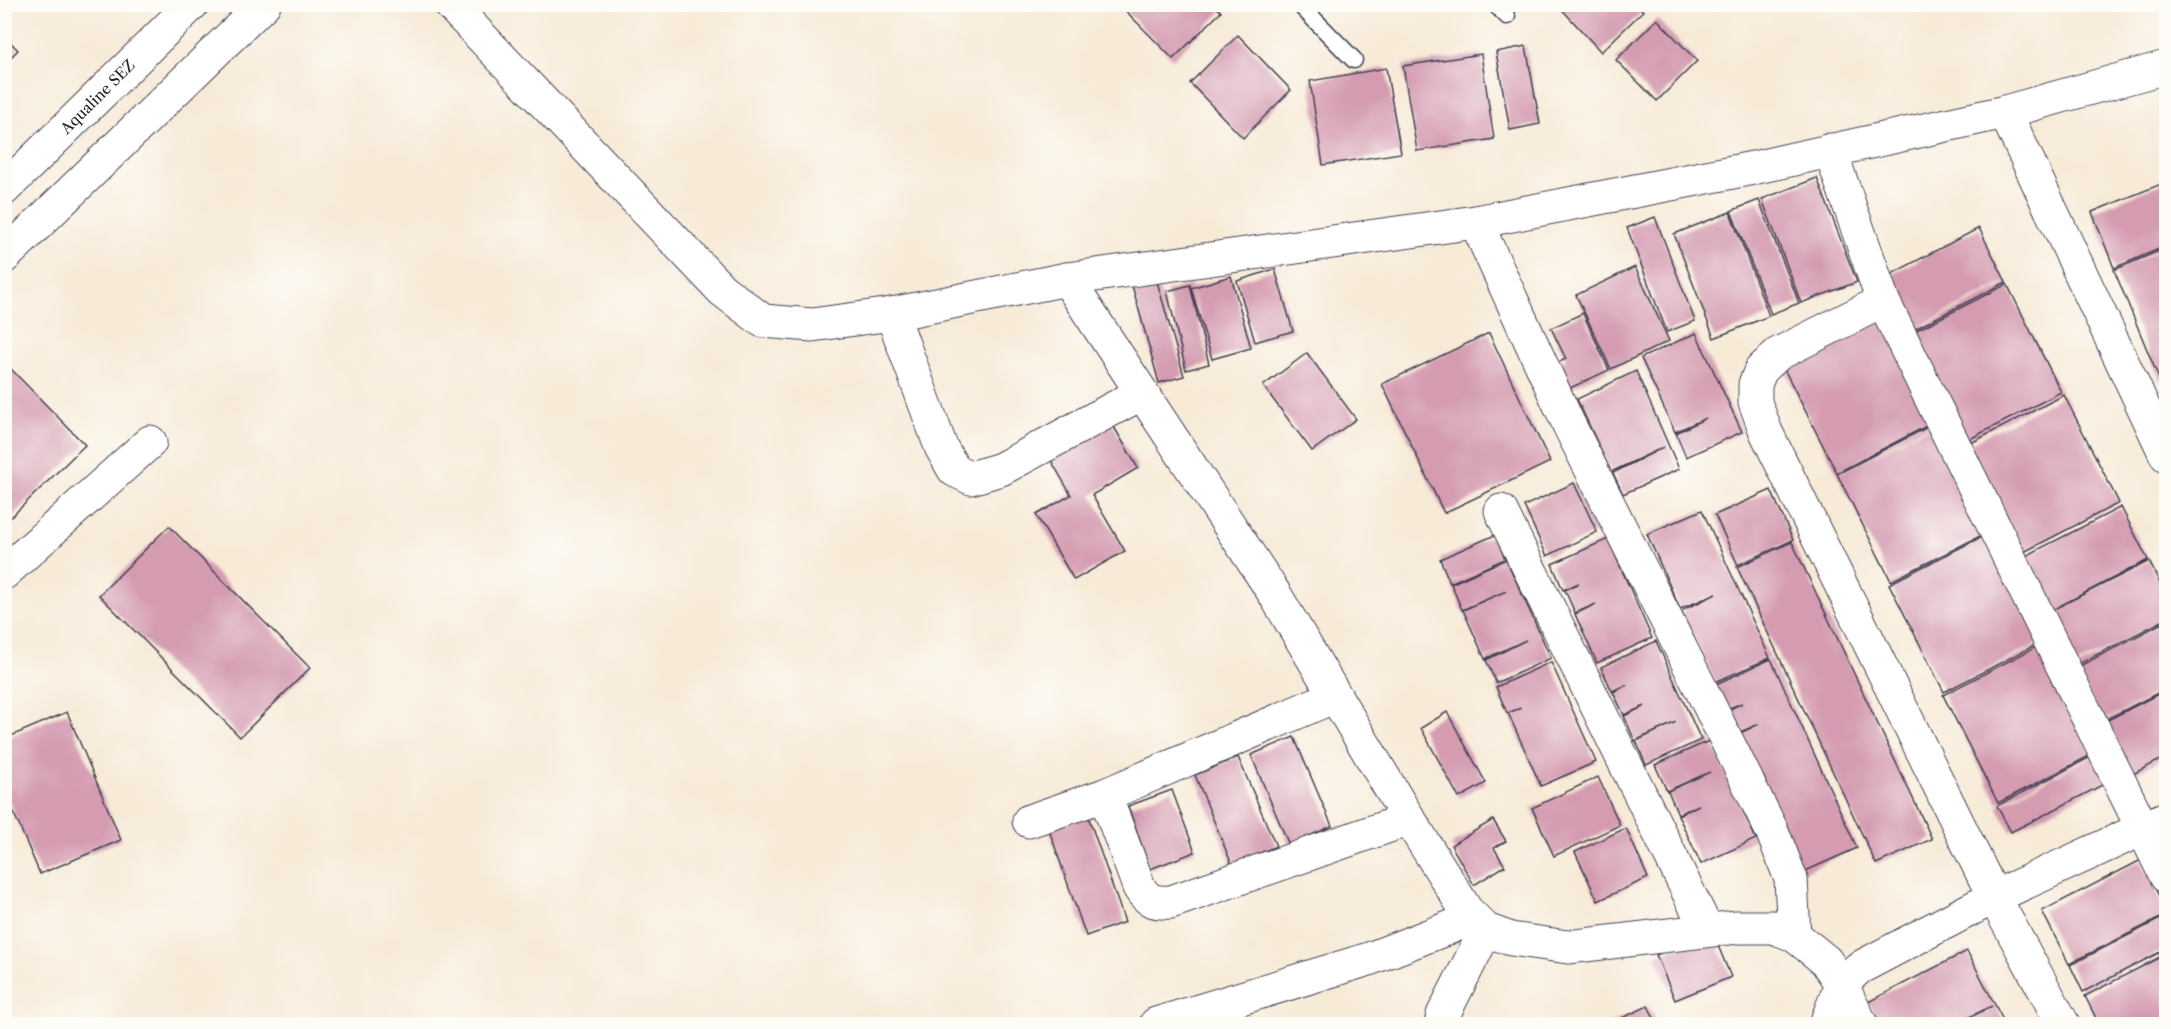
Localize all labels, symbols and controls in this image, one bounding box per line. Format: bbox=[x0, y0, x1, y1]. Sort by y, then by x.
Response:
street label: Aqualine SEZ bbox=[56, 55, 139, 139]

